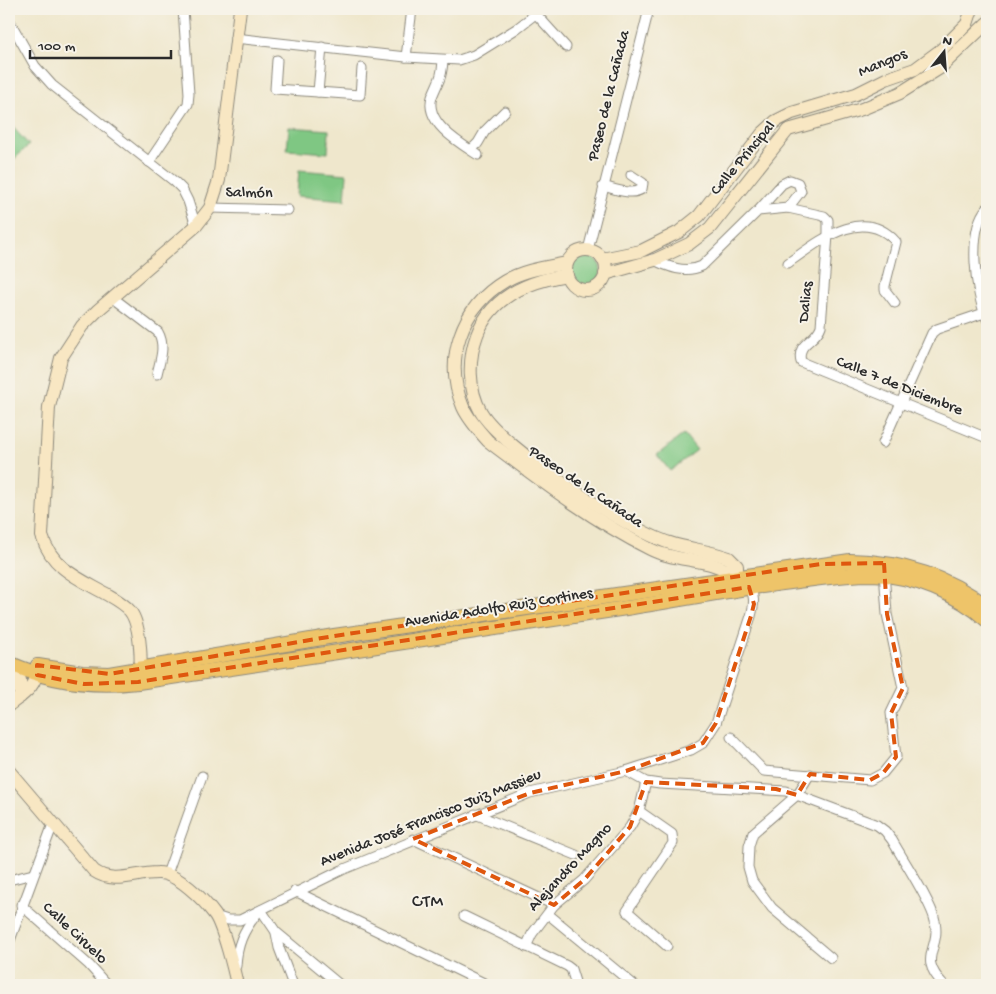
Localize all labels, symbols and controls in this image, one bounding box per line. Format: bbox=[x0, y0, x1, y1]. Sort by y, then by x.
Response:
scale bar bbox=[30, 28, 171, 60]
street label: Paseo de la Cañada bbox=[584, 28, 636, 164]
north arrow bbox=[918, 28, 968, 78]
text: N bbox=[940, 32, 954, 51]
text: 100 m bbox=[37, 38, 76, 56]
street label: Mangos bbox=[856, 45, 911, 83]
street label: Calle Principal bbox=[707, 118, 781, 200]
street label: Salmón bbox=[225, 184, 273, 204]
street label: Dalias bbox=[795, 279, 819, 324]
street label: Calle 7 de Diciembre bbox=[833, 353, 966, 421]
street label: Paseo de la Cañada bbox=[523, 442, 647, 534]
street label: Avenida Adolfo Ruiz Cortines bbox=[404, 585, 595, 633]
street label: Avenida José Francisco Juiz Massieu bbox=[318, 766, 545, 872]
street label: Alejandro Magno bbox=[525, 820, 617, 916]
district label: CTM bbox=[412, 892, 444, 913]
street label: Calle Ciruelo bbox=[38, 899, 110, 969]

